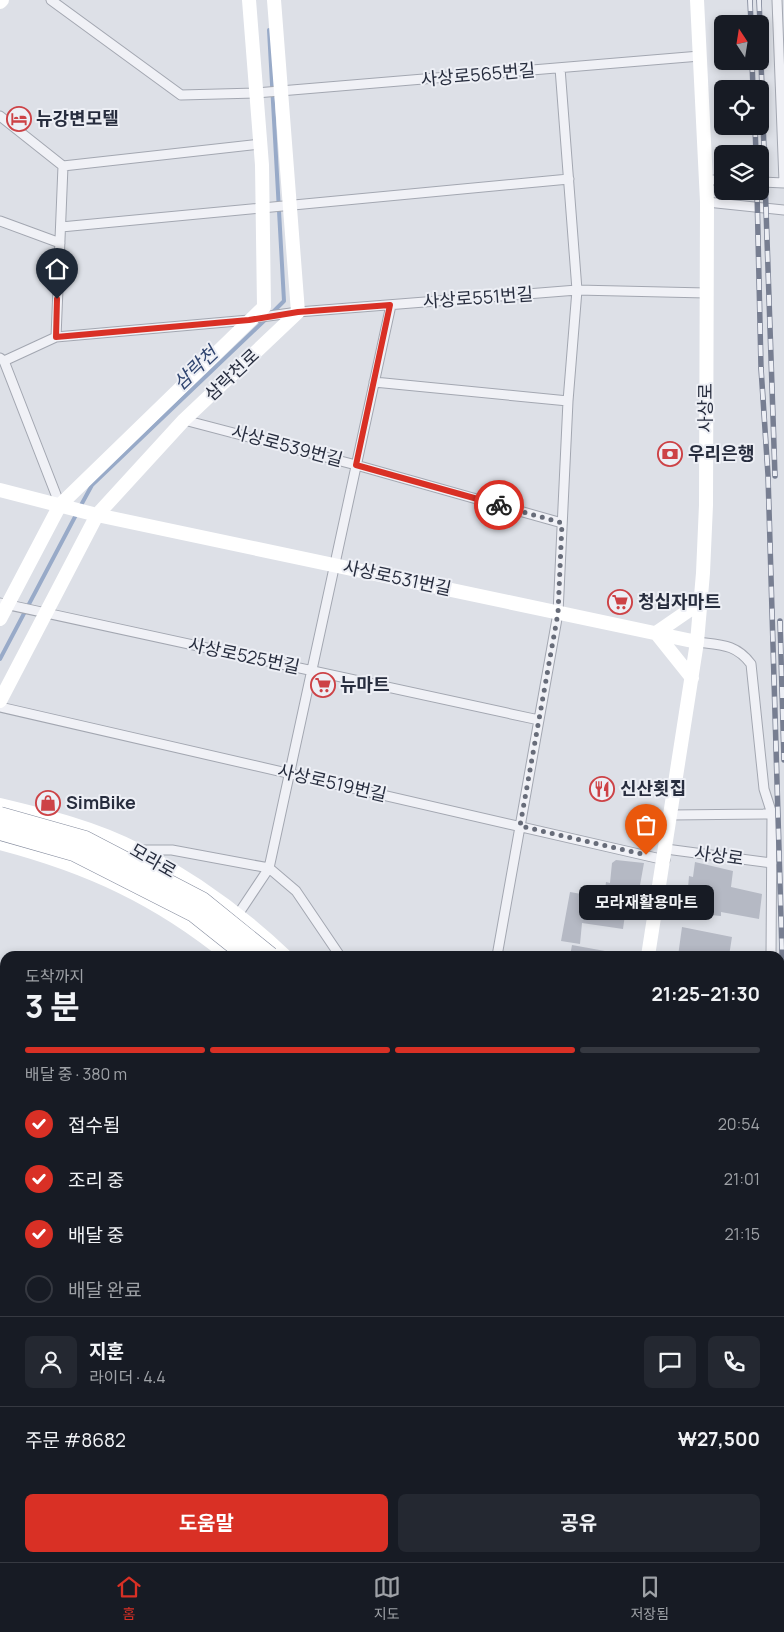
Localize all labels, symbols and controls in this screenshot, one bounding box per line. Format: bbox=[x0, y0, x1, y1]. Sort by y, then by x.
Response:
north arrow bbox=[714, 15, 769, 70]
map controls bbox=[714, 15, 769, 200]
street label: 사상로565번길 bbox=[420, 57, 536, 91]
button: locate bbox=[714, 80, 769, 135]
hotel icon: 뉴강변모텔 bbox=[6, 106, 32, 132]
place label: 뉴강변모텔 bbox=[36, 106, 119, 130]
button: layers bbox=[714, 145, 769, 200]
pin bbox=[36, 248, 78, 299]
icon: home bbox=[43, 255, 71, 283]
street label: 사상로551번길 bbox=[422, 281, 534, 313]
water label: 삼락천 bbox=[167, 339, 224, 396]
street label: 삼락천로 bbox=[199, 343, 264, 406]
street label: 사상로 bbox=[693, 383, 717, 433]
street label: 사상로539번길 bbox=[229, 419, 346, 471]
bank icon: 우리은행 bbox=[657, 441, 683, 467]
place label: 우리은행 bbox=[688, 441, 754, 465]
courier bbox=[474, 480, 524, 530]
icon: bike bbox=[485, 491, 513, 519]
street label: 사상로531번길 bbox=[341, 554, 454, 600]
supermarket icon: 청십자마트 bbox=[607, 589, 633, 615]
place label: 청십자마트 bbox=[638, 589, 721, 613]
street label: 사상로525번길 bbox=[186, 632, 302, 679]
supermarket icon: 뉴마트 bbox=[310, 672, 336, 698]
place label: 뉴마트 bbox=[340, 672, 390, 696]
street label: 사상로519번길 bbox=[275, 758, 389, 806]
restaurant icon: 신산횟집 bbox=[589, 776, 615, 802]
place label: 신산횟집 bbox=[620, 776, 686, 800]
shop icon: SimBike bbox=[35, 790, 61, 816]
place label: SimBike bbox=[66, 790, 136, 814]
pin bbox=[625, 804, 667, 855]
icon: bag bbox=[632, 811, 660, 839]
street label: 모라로 bbox=[126, 837, 181, 883]
street label: 사상로 bbox=[693, 840, 745, 870]
callout: 모라재활용마트 bbox=[578, 885, 714, 920]
text: 모라재활용마트 bbox=[595, 891, 698, 913]
text: 도착까지 bbox=[25, 965, 84, 987]
text: 21:25–21:30 bbox=[651, 981, 760, 1007]
text: 3 분 bbox=[25, 984, 79, 1028]
text: 배달 중 · 380 m bbox=[25, 1063, 127, 1085]
icon: check bbox=[25, 1110, 53, 1138]
text: 접수됨 bbox=[68, 1112, 120, 1138]
text: 20:54 bbox=[718, 1113, 760, 1135]
icon: check bbox=[25, 1165, 53, 1193]
text: 조리 중 bbox=[68, 1167, 124, 1193]
text: 21:01 bbox=[724, 1168, 760, 1190]
icon: check bbox=[25, 1220, 53, 1248]
text: 배달 중 bbox=[68, 1222, 124, 1248]
text: 21:15 bbox=[724, 1223, 760, 1245]
text: 배달 완료 bbox=[68, 1277, 142, 1303]
button: person bbox=[25, 1336, 77, 1388]
button: chat bbox=[644, 1336, 696, 1388]
button: phone bbox=[708, 1336, 760, 1388]
text: 지훈 bbox=[89, 1338, 124, 1364]
text: 라이더 · 4.4 bbox=[89, 1366, 166, 1388]
text: ₩27,500 bbox=[678, 1426, 760, 1452]
text: 주문 #8682 bbox=[25, 1427, 126, 1453]
button: 도움말 bbox=[25, 1494, 388, 1552]
button: 공유 bbox=[398, 1494, 760, 1552]
tab: 홈 bbox=[115, 1573, 143, 1623]
tab: 지도 bbox=[373, 1573, 401, 1623]
tab: 저장됨 bbox=[630, 1573, 669, 1623]

